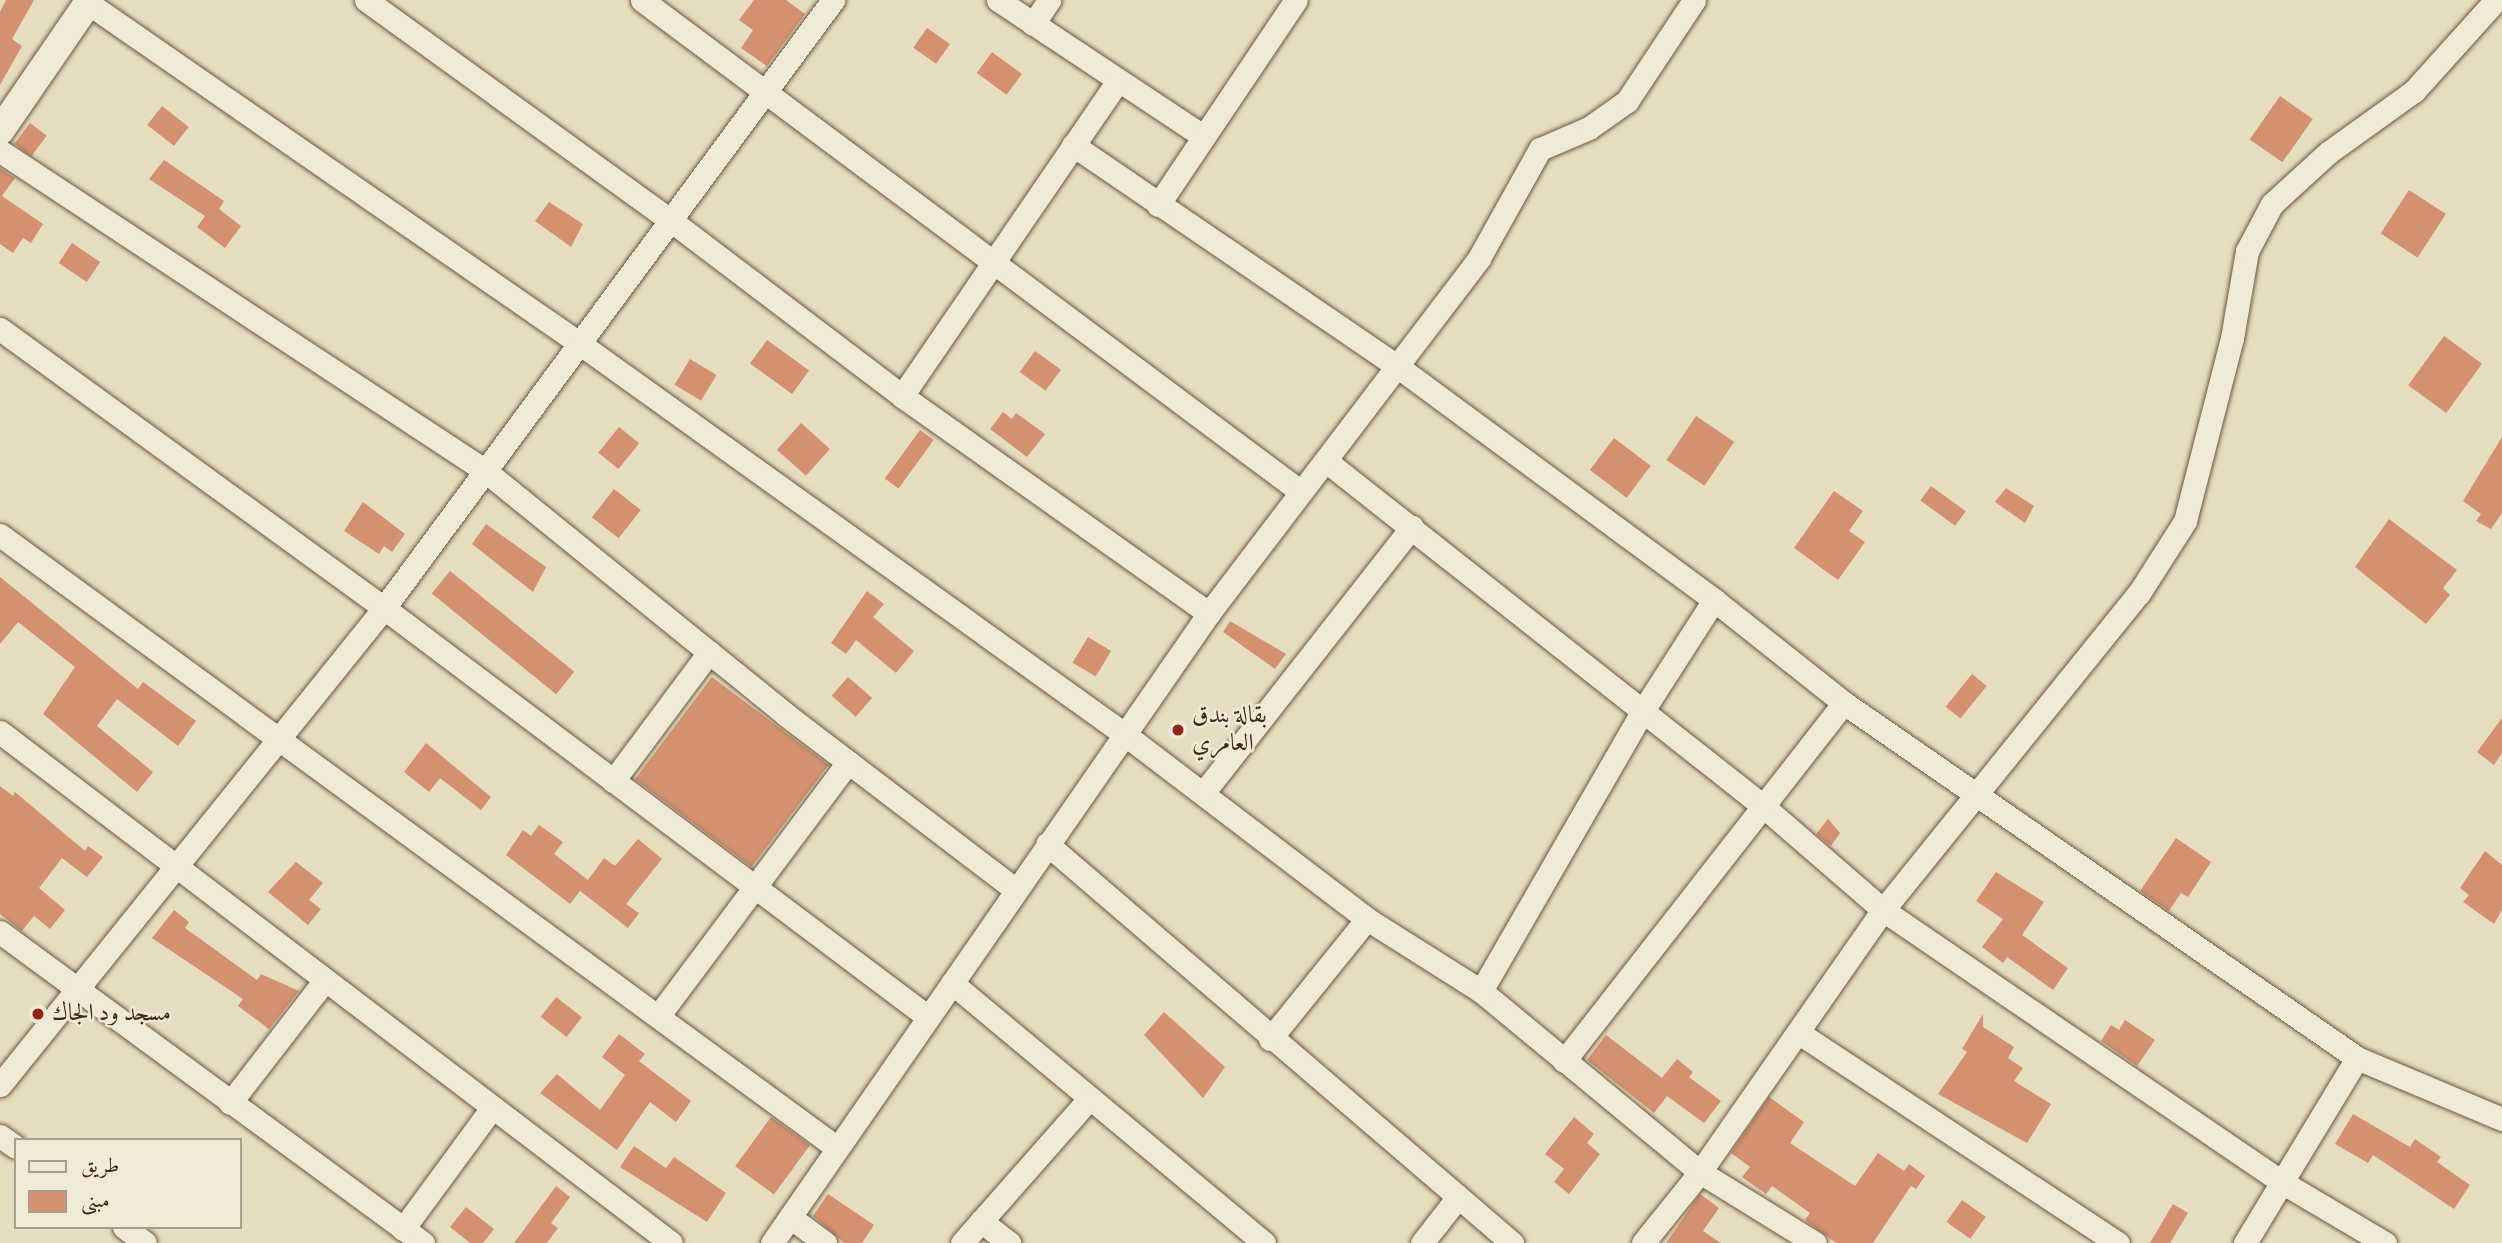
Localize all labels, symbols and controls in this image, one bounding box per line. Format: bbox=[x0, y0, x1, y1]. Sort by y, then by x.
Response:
place label: بقالة بندق العامري bbox=[1192, 702, 1267, 758]
marker: بقالة بندق العامري bbox=[1170, 722, 1186, 738]
place label: مسجد ود الجاك bbox=[52, 1000, 171, 1028]
marker: مسجد ود الجاك bbox=[30, 1006, 46, 1022]
legend bbox=[14, 1138, 242, 1229]
text: طريق bbox=[81, 1153, 119, 1179]
text: مبنى bbox=[81, 1188, 110, 1214]

